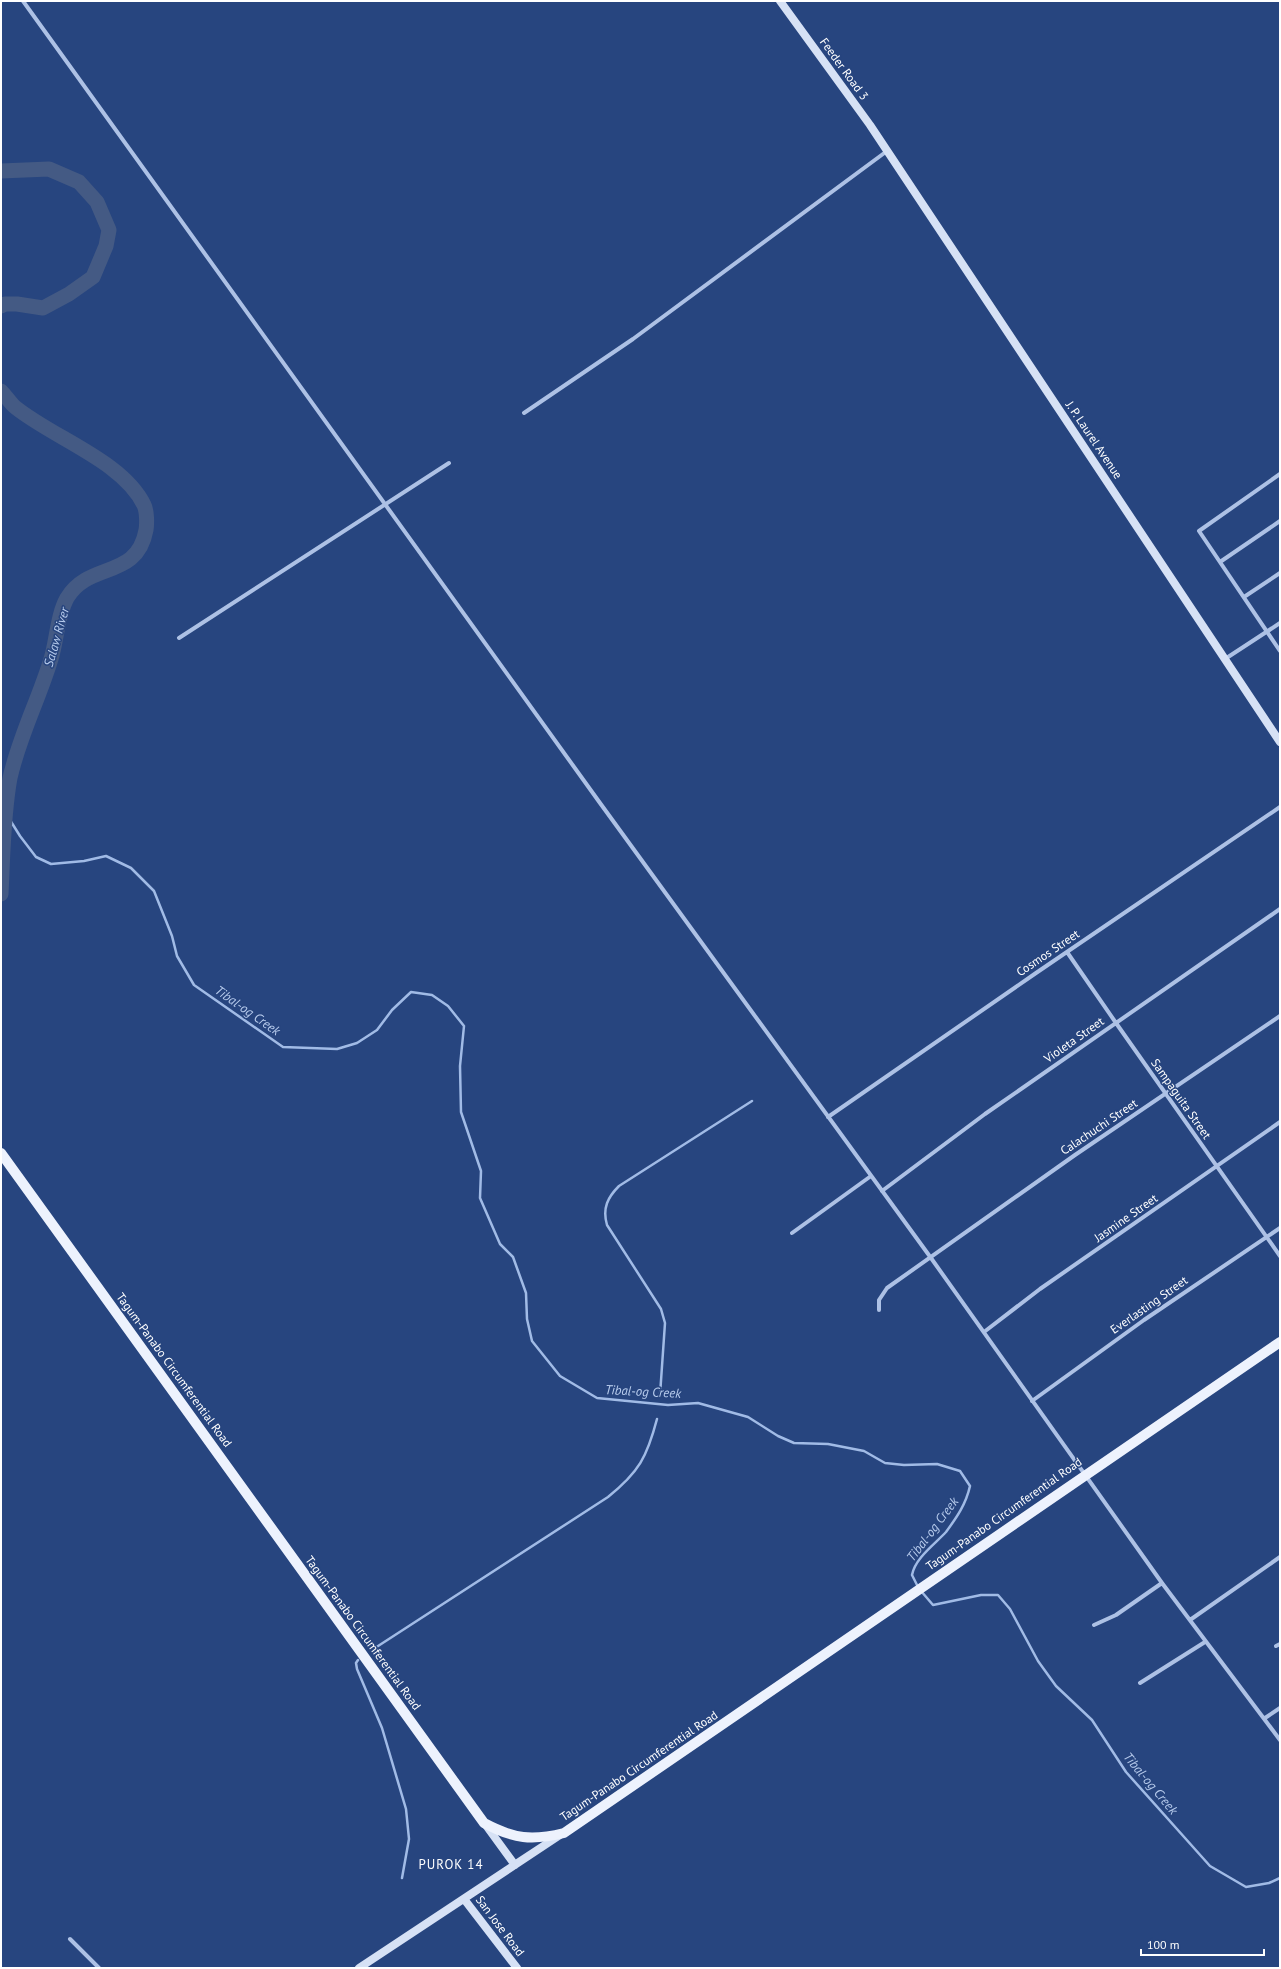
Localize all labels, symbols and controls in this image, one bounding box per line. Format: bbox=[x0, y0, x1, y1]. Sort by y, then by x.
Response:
street label: Feeder Road 3 bbox=[817, 35, 872, 103]
street label: J. P. Laurel Avenue bbox=[1062, 397, 1126, 482]
water label: Salaw River bbox=[40, 605, 73, 669]
street label: Cosmos Street bbox=[1013, 926, 1082, 979]
water label: Tibal-og Creek bbox=[212, 982, 285, 1040]
street label: Violeta Street bbox=[1040, 1013, 1107, 1066]
street label: Sampaguita Street bbox=[1148, 1056, 1215, 1142]
street label: Calachuchi Street bbox=[1057, 1095, 1140, 1158]
street label: Jasmine Street bbox=[1090, 1190, 1160, 1246]
street label: Everlasting Street bbox=[1107, 1272, 1190, 1337]
street label: Tagum-Panabo Circumferential Road bbox=[113, 1290, 235, 1450]
water label: Tibal-og Creek bbox=[604, 1381, 683, 1402]
street label: Tagum-Panabo Circumferential Road bbox=[923, 1454, 1085, 1573]
water label: Tibal-og Creek bbox=[903, 1493, 963, 1565]
street label: Tagum-Panabo Circumferential Road bbox=[302, 1553, 424, 1713]
street label: Tagum-Panabo Circumferential Road bbox=[557, 1707, 720, 1824]
water label: Tibal-og Creek bbox=[1120, 1749, 1182, 1819]
district label: PUROK 14 bbox=[419, 1856, 483, 1873]
street label: San Jose Road bbox=[473, 1893, 528, 1959]
scale bar bbox=[1141, 1931, 1264, 1957]
text: 100 m bbox=[1147, 1937, 1180, 1952]

